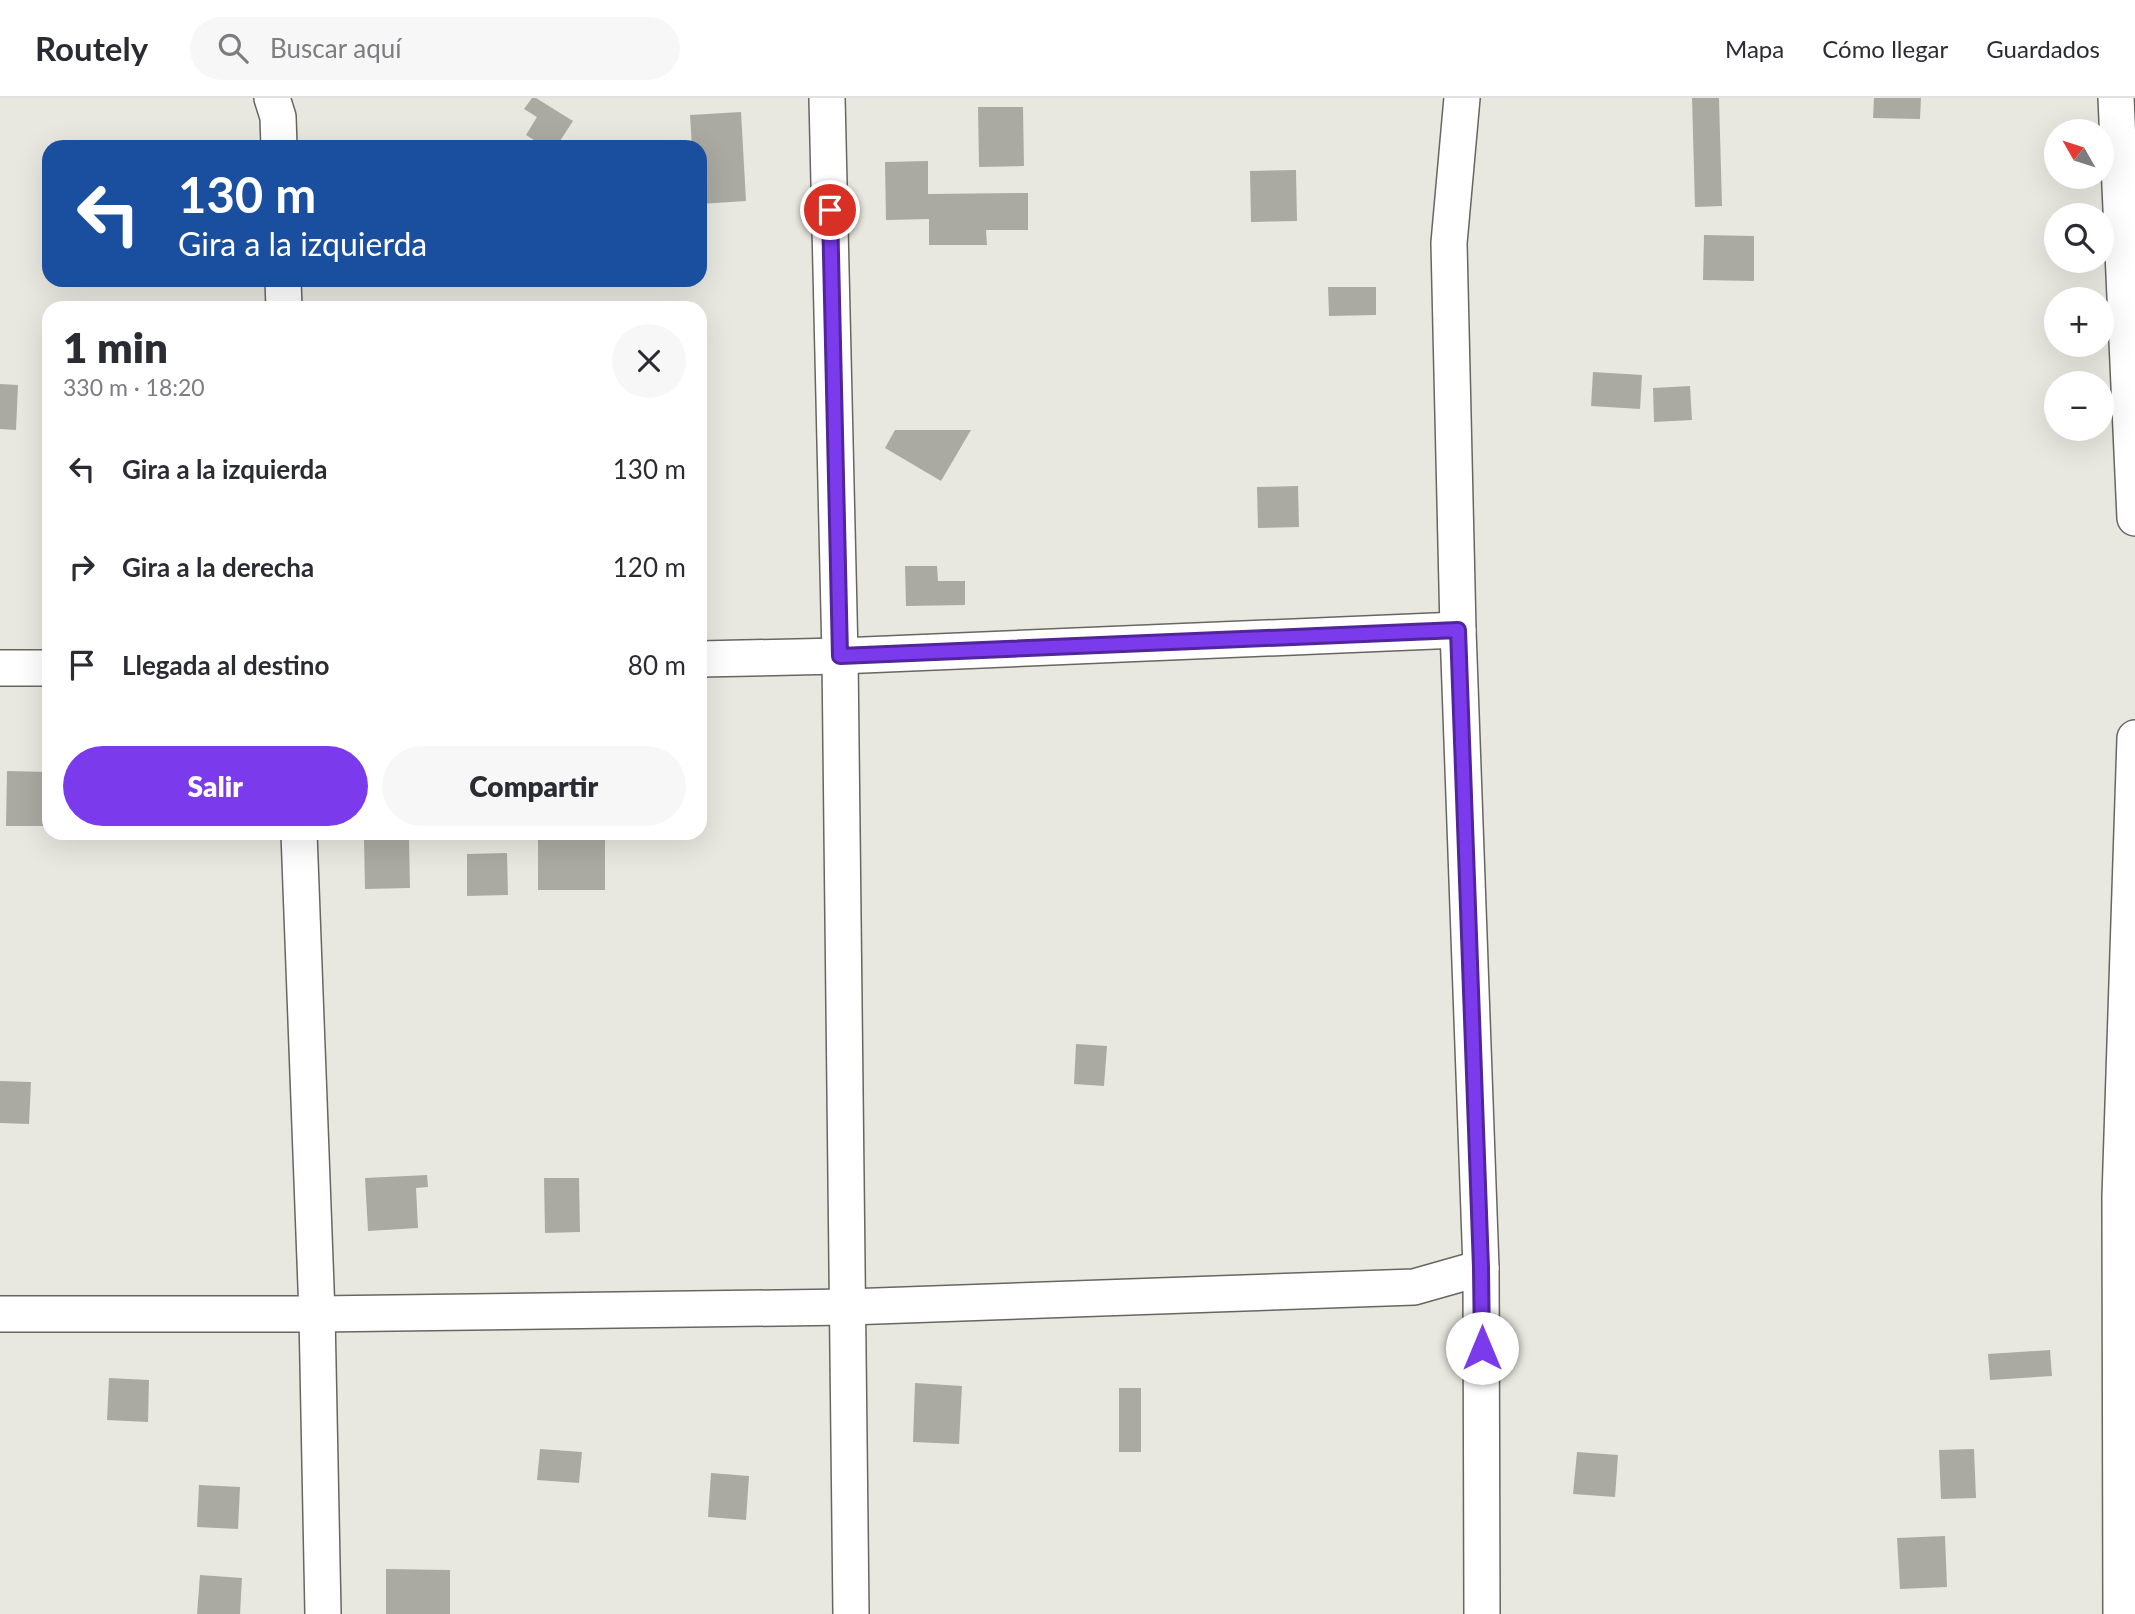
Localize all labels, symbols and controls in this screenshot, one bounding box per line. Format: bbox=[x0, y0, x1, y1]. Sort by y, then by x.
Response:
search box bbox=[190, 17, 680, 80]
text: Routely bbox=[35, 28, 148, 68]
icon: search bbox=[214, 29, 252, 67]
text: Buscar aquí bbox=[270, 32, 401, 64]
text: Mapa bbox=[1725, 34, 1784, 63]
text: Cómo llegar bbox=[1822, 34, 1948, 63]
text: Guardados bbox=[1986, 34, 2100, 63]
north arrow bbox=[2044, 119, 2114, 189]
map controls bbox=[2044, 119, 2114, 441]
text: 130 m bbox=[178, 165, 316, 223]
icon: left bbox=[63, 168, 154, 259]
pin bbox=[800, 180, 860, 240]
icon: arrive bbox=[811, 191, 849, 229]
button: search bbox=[2044, 203, 2114, 273]
text: Gira a la izquierda bbox=[178, 224, 427, 263]
button: + bbox=[2044, 287, 2114, 357]
text: 1 min bbox=[63, 322, 168, 372]
button: close bbox=[612, 324, 686, 398]
button: − bbox=[2044, 371, 2114, 441]
text: 330 m · 18:20 bbox=[63, 373, 205, 401]
icon: left bbox=[63, 450, 101, 488]
text: Gira a la izquierda bbox=[122, 453, 328, 485]
text: 130 m bbox=[613, 453, 686, 485]
icon: right bbox=[63, 548, 101, 586]
text: Gira a la derecha bbox=[122, 551, 314, 583]
text: 120 m bbox=[613, 551, 686, 583]
icon: arrive bbox=[63, 646, 101, 684]
text: Llegada al destino bbox=[122, 649, 329, 681]
text: 80 m bbox=[628, 649, 686, 681]
button: Salir bbox=[63, 746, 368, 826]
button: Compartir bbox=[382, 746, 686, 826]
position arrow bbox=[1445, 1311, 1519, 1385]

